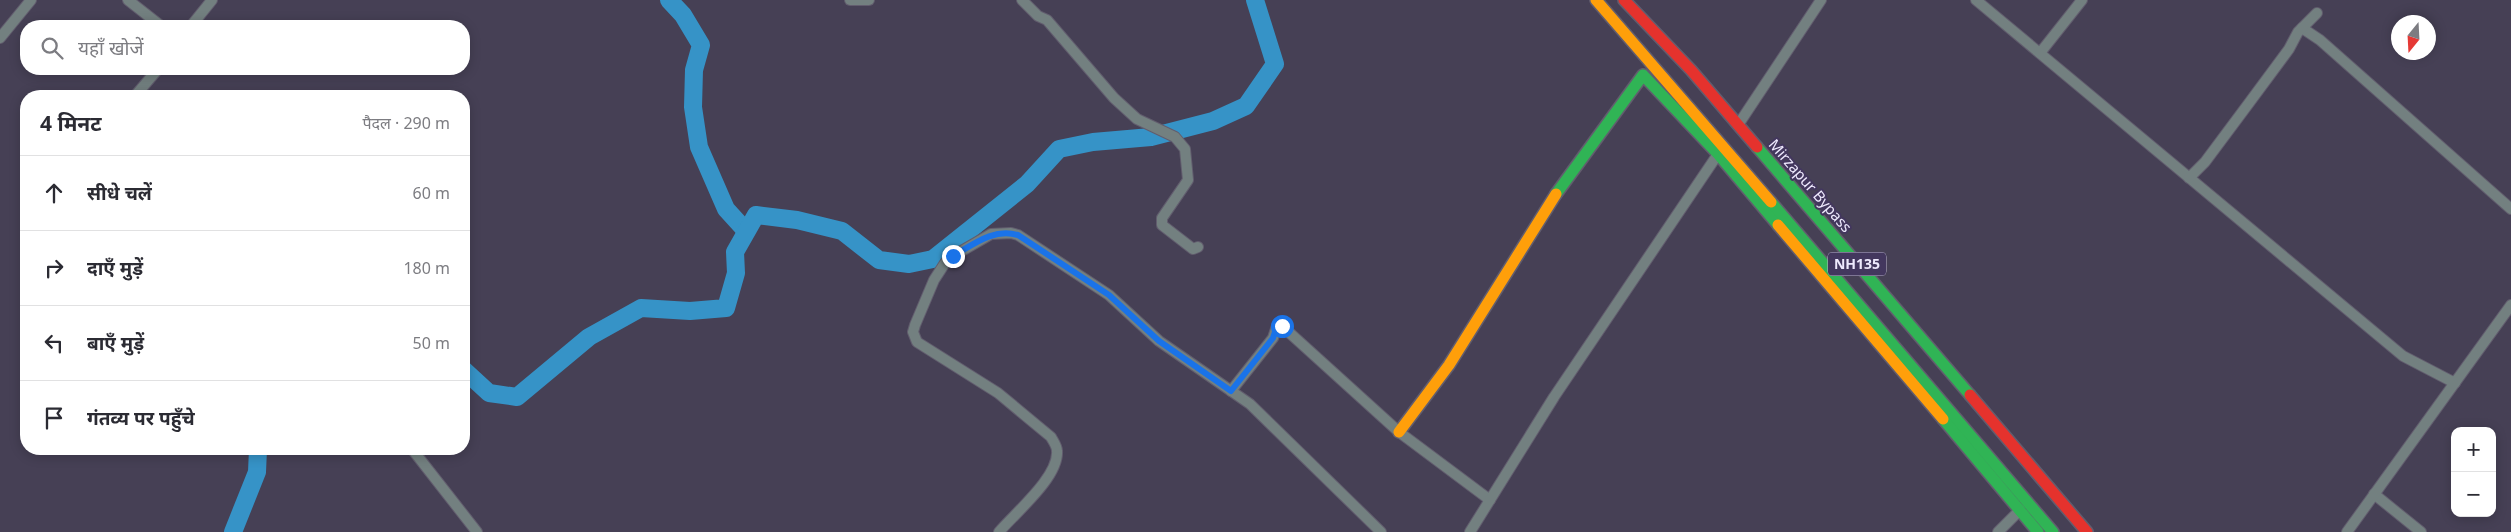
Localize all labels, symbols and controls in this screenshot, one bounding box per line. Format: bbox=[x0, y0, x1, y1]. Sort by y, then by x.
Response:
north arrow bbox=[2391, 15, 2436, 60]
search box bbox=[20, 20, 470, 75]
icon: search bbox=[38, 34, 66, 62]
text: यहाँ खोजें bbox=[78, 35, 144, 61]
text: 4 मिनट bbox=[40, 109, 102, 137]
text: पैदल · 290 m bbox=[362, 112, 450, 134]
street label: Mirzapur Bypass bbox=[1765, 135, 1857, 236]
icon: ahead bbox=[40, 179, 68, 207]
text: सीधे चलें bbox=[87, 180, 152, 206]
text: 60 m bbox=[413, 182, 450, 204]
route end bbox=[942, 245, 965, 268]
road number: NH135 bbox=[1828, 252, 1886, 276]
icon: right bbox=[40, 254, 68, 282]
text: दाएँ मुड़ें bbox=[87, 255, 143, 281]
text: 180 m bbox=[403, 257, 450, 279]
route start bbox=[1271, 315, 1294, 338]
icon: left bbox=[40, 329, 68, 357]
text: बाएँ मुड़ें bbox=[87, 330, 144, 356]
text: 50 m bbox=[413, 332, 450, 354]
icon: arrive bbox=[40, 404, 68, 432]
text: गंतव्य पर पहुँचे bbox=[87, 405, 195, 431]
map controls bbox=[2451, 427, 2496, 517]
button: + bbox=[2451, 427, 2496, 472]
button: − bbox=[2451, 472, 2496, 517]

